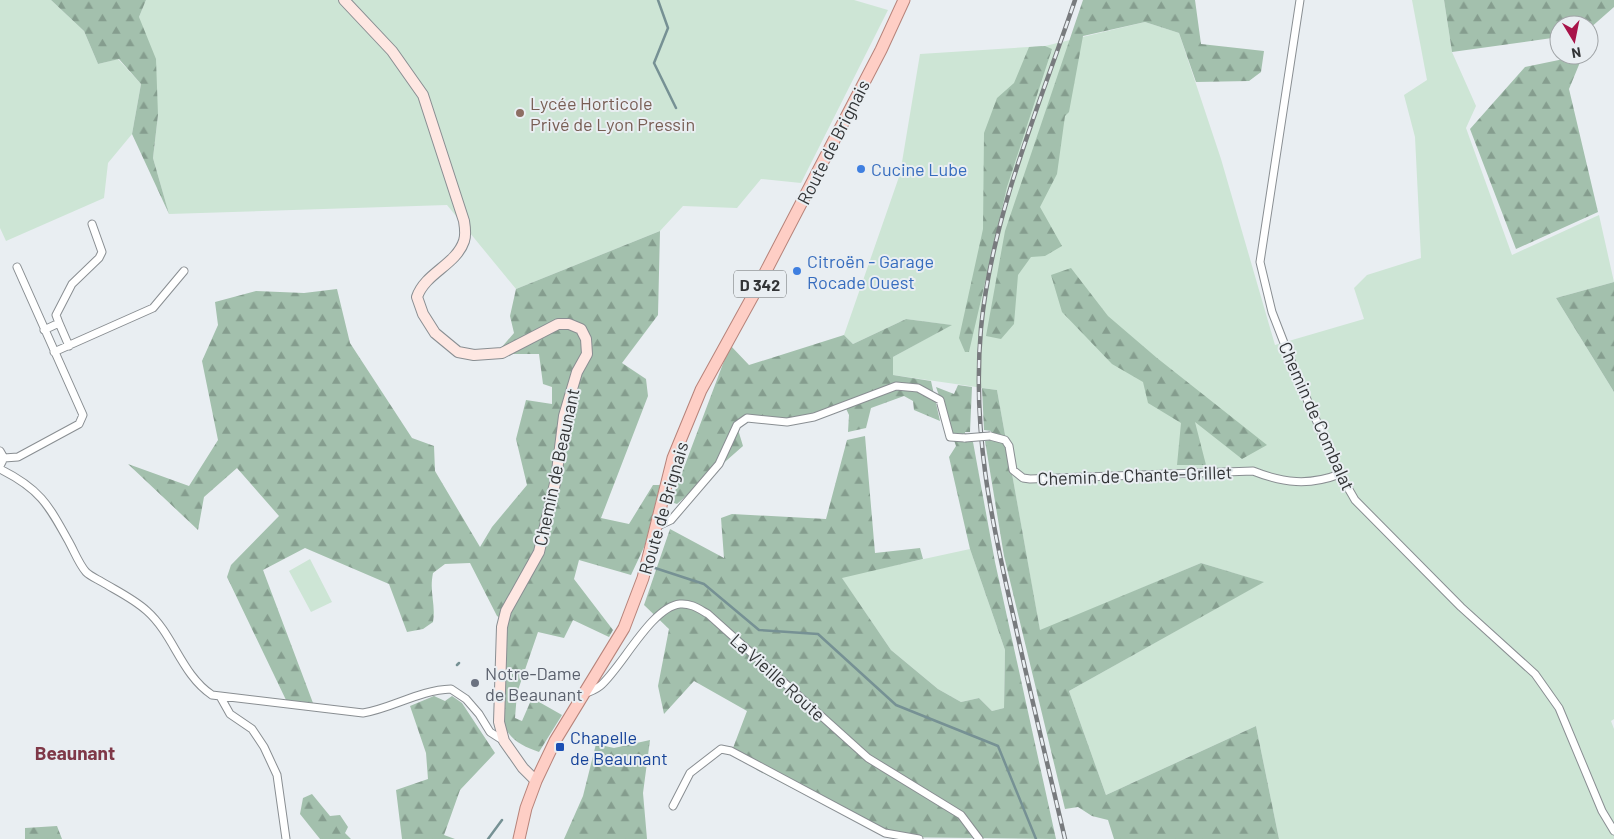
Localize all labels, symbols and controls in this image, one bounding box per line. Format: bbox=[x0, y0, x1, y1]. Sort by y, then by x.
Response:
north arrow bbox=[1549, 15, 1599, 65]
text: N bbox=[1570, 44, 1582, 62]
street label: Route de Brignais bbox=[792, 76, 874, 208]
place label: Lycée Horticole Privé de Lyon Pressin bbox=[530, 92, 695, 135]
marker: Lycée Horticole Privé de Lyon Pressin bbox=[514, 107, 526, 119]
place label: Cucine Lube bbox=[871, 158, 967, 180]
marker: Cucine Lube bbox=[855, 163, 867, 175]
place label: Citroën - Garage Rocade Ouest bbox=[807, 250, 934, 293]
marker: Citroën - Garage Rocade Ouest bbox=[791, 265, 803, 277]
road number: D 342 bbox=[734, 270, 786, 298]
street label: Chemin de Combalat bbox=[1274, 338, 1360, 494]
street label: Chemin de Beaunant bbox=[529, 386, 583, 548]
street label: Route de Brignais bbox=[634, 439, 692, 577]
street label: Chemin de Chante-Grillet bbox=[1037, 461, 1233, 489]
street label: La Vieille Route bbox=[726, 629, 830, 725]
place label: Notre-Dame de Beaunant bbox=[485, 662, 583, 705]
marker: Notre-Dame de Beaunant bbox=[469, 677, 481, 689]
place label: Chapelle de Beaunant bbox=[570, 726, 668, 769]
district label: Beaunant bbox=[35, 741, 115, 764]
marker: Chapelle de Beaunant bbox=[554, 741, 566, 753]

